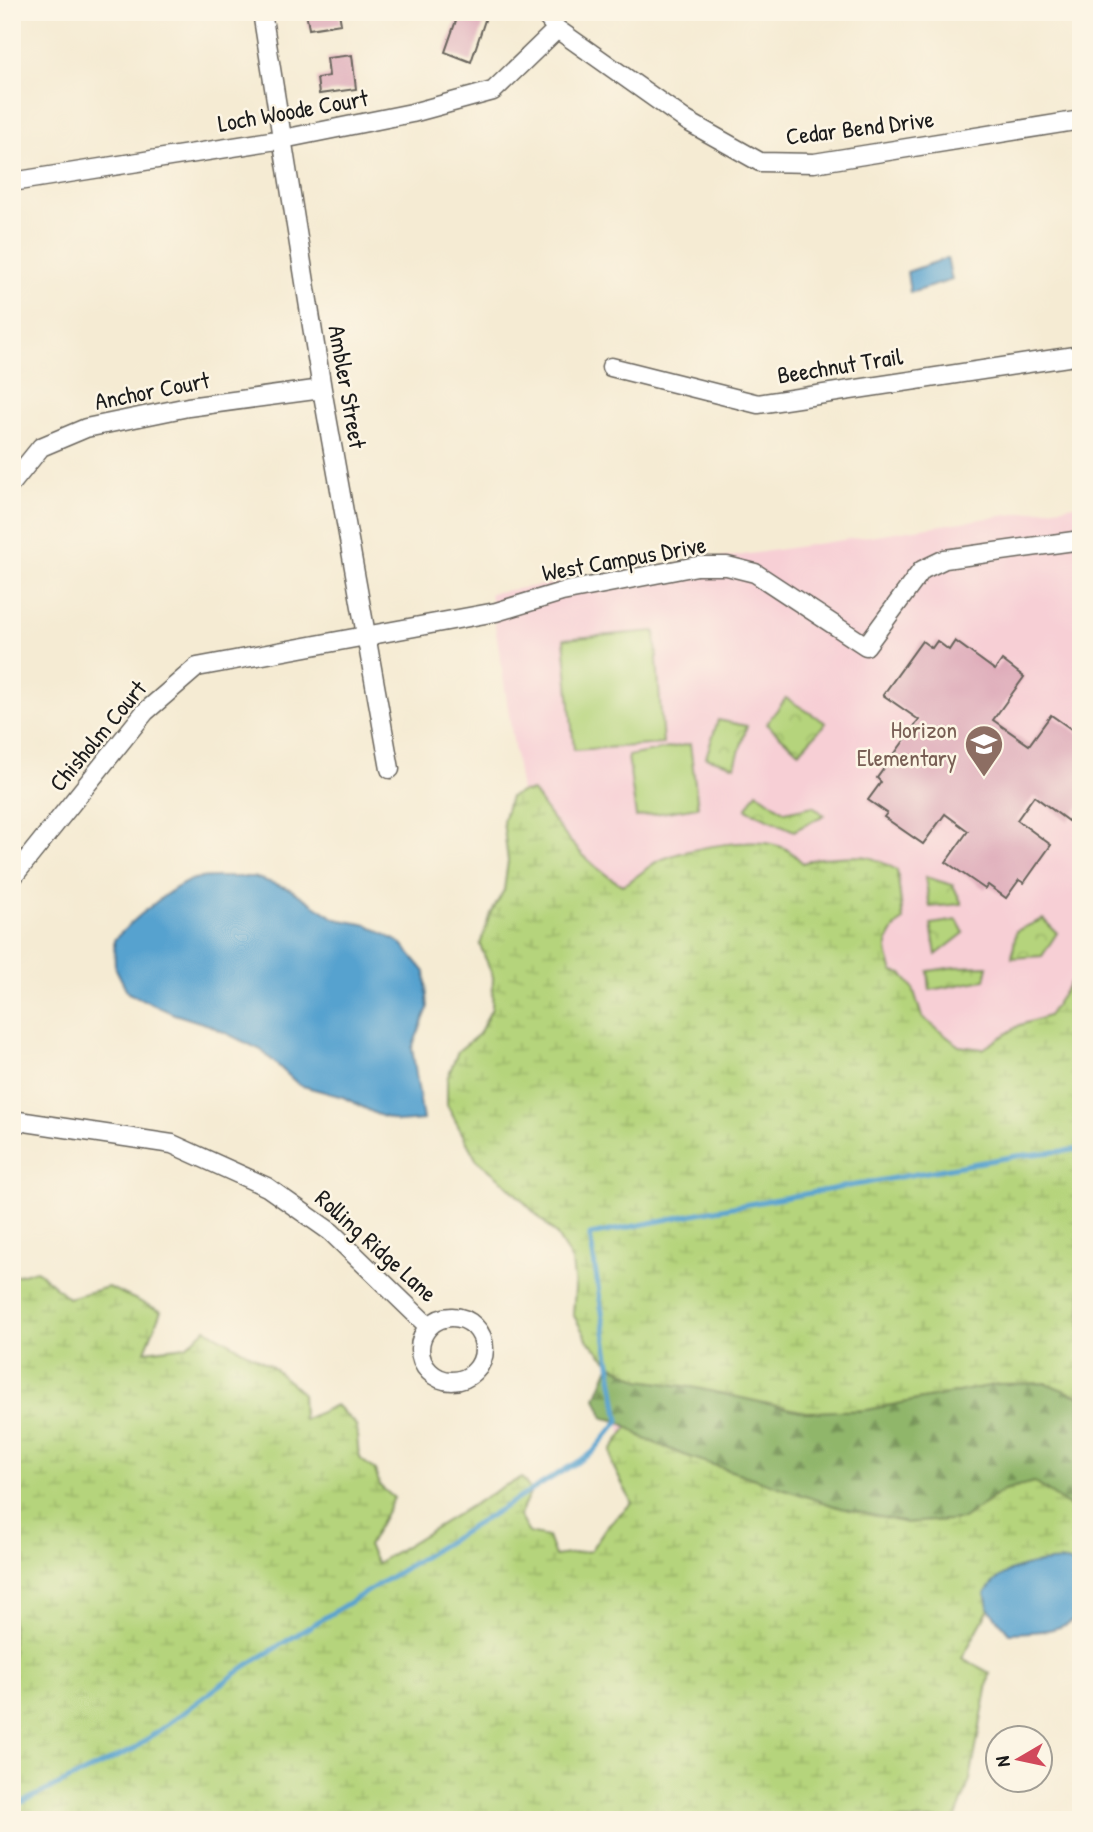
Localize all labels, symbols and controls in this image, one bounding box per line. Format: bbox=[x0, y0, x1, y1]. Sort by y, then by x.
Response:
street label: Loch Woode Court bbox=[215, 81, 371, 139]
street label: Cedar Bend Drive bbox=[784, 102, 936, 152]
street label: Ambler Street bbox=[321, 323, 375, 452]
street label: Beechnut Trail bbox=[775, 339, 905, 391]
street label: Anchor Court bbox=[92, 363, 213, 417]
street label: West Campus Drive bbox=[539, 528, 709, 588]
street label: Chisholm Court bbox=[41, 673, 154, 798]
place label: Horizon Elementary bbox=[857, 713, 957, 773]
school or university icon: Horizon Elementary bbox=[963, 723, 1005, 778]
street label: Rolling Ridge Lane bbox=[309, 1182, 445, 1309]
north arrow bbox=[984, 1724, 1054, 1794]
text: N bbox=[989, 1755, 1016, 1769]

